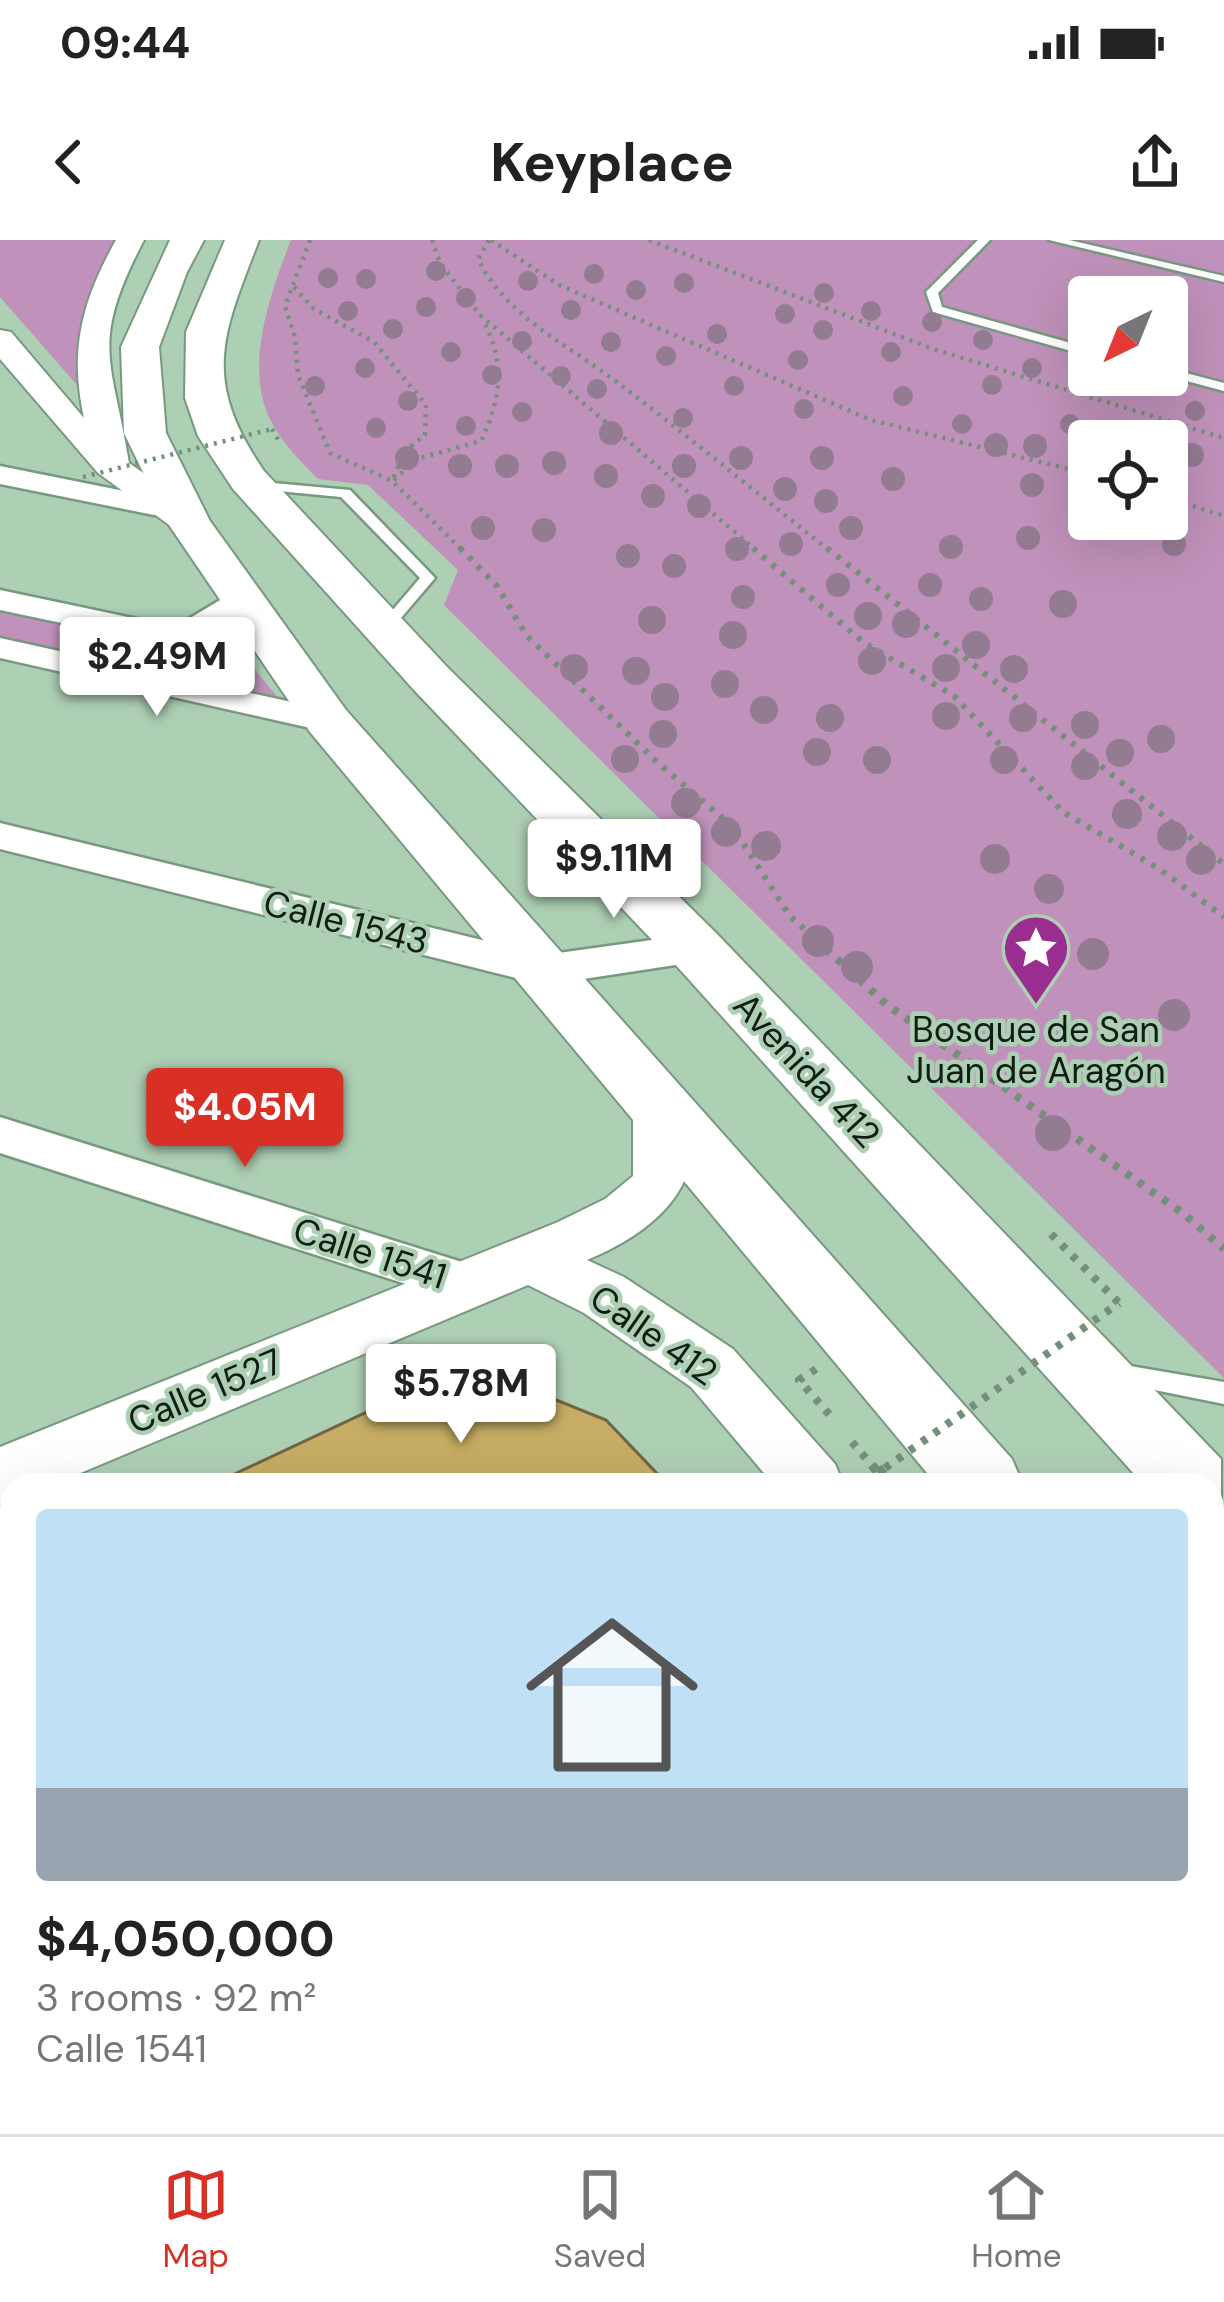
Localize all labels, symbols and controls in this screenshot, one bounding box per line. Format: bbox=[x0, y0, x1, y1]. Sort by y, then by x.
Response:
text: 09:44 bbox=[60, 13, 190, 72]
text: Keyplace bbox=[490, 127, 734, 198]
icon: back bbox=[36, 129, 102, 195]
icon: share bbox=[1122, 129, 1188, 195]
north arrow bbox=[1068, 276, 1188, 396]
map controls bbox=[1068, 276, 1188, 540]
button: locate bbox=[1068, 420, 1188, 540]
pin: $2.49M bbox=[59, 617, 255, 719]
text: $2.49M bbox=[87, 630, 227, 681]
pin: $9.11M bbox=[516, 819, 712, 921]
text: $9.11M bbox=[555, 832, 673, 883]
street label: Calle 1543 bbox=[259, 879, 433, 965]
place icon: Bosque de San Juan de Aragón bbox=[1001, 913, 1071, 1007]
street label: Avenida 412 bbox=[723, 983, 891, 1157]
place label: Bosque de San Juan de Aragón bbox=[906, 1006, 1166, 1094]
pin: $4.05M bbox=[147, 1068, 343, 1170]
text: $4.05M bbox=[173, 1081, 317, 1132]
street label: Calle 1541 bbox=[288, 1206, 452, 1300]
street label: Calle 412 bbox=[581, 1274, 727, 1396]
street label: Calle 1527 bbox=[121, 1337, 289, 1445]
pin: $5.78M bbox=[363, 1344, 559, 1446]
text: $5.78M bbox=[393, 1357, 529, 1408]
icon: home bbox=[504, 1587, 720, 1803]
text: $4,050,000 bbox=[36, 1905, 335, 1972]
text: 3 rooms · 92 m² bbox=[36, 1972, 316, 2023]
text: Calle 1541 bbox=[36, 2023, 207, 2074]
tab: Map bbox=[162, 2162, 229, 2277]
tab: Saved bbox=[554, 2162, 646, 2277]
tab: Home bbox=[971, 2162, 1062, 2277]

